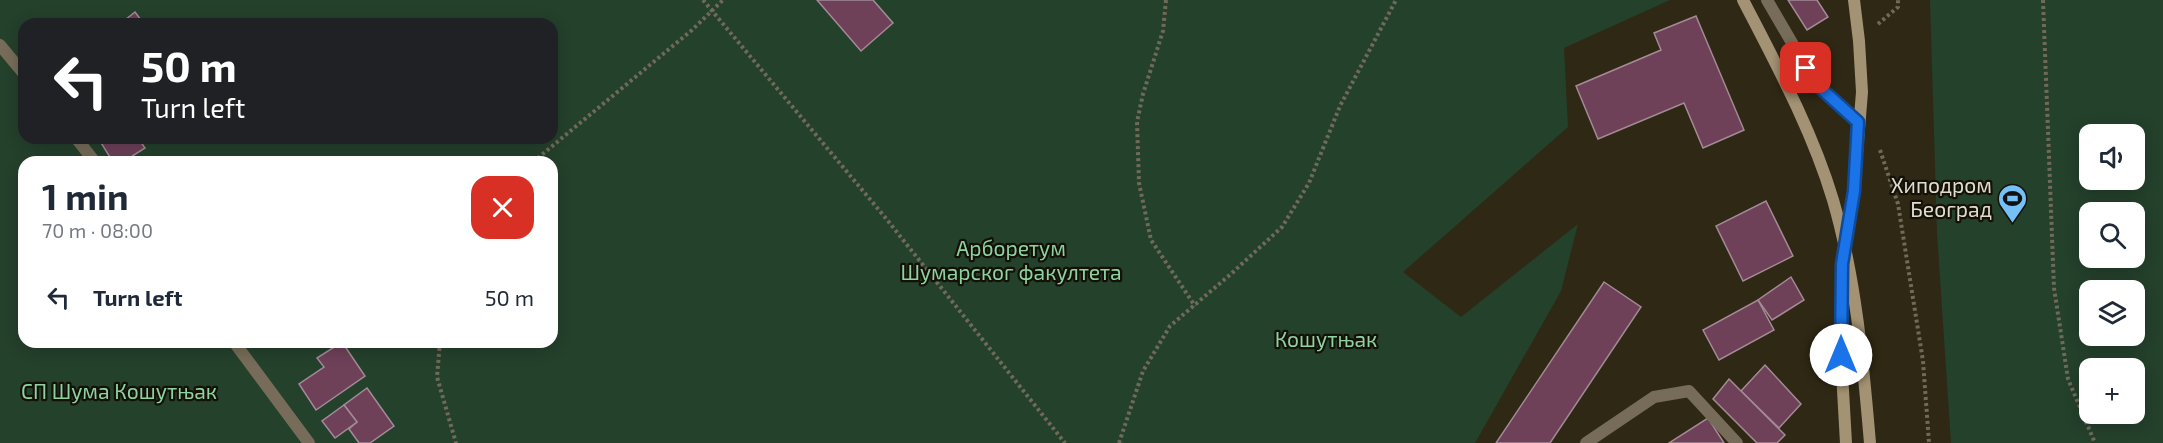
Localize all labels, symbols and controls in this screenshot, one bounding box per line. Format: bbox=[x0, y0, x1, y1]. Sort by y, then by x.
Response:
text: 50 m bbox=[141, 40, 237, 90]
icon: left bbox=[42, 42, 120, 120]
pin bbox=[1780, 42, 1831, 93]
icon: arrive bbox=[1789, 51, 1822, 84]
text: Turn left bbox=[141, 91, 245, 123]
map controls bbox=[2079, 124, 2145, 424]
button: sound bbox=[2079, 124, 2145, 190]
place label: Хиподром Београд bbox=[1891, 172, 1992, 221]
text: 1 min bbox=[42, 174, 129, 217]
button: close bbox=[471, 176, 534, 239]
sports icon: Хиподром Београд bbox=[1997, 182, 2029, 224]
button: search bbox=[2079, 202, 2145, 268]
text: 70 m · 08:00 bbox=[42, 218, 153, 242]
park label: Арборетум Шумарског факултета bbox=[900, 235, 1122, 285]
button: layers bbox=[2079, 280, 2145, 346]
icon: left bbox=[42, 281, 75, 314]
text: Turn left bbox=[93, 284, 182, 310]
text: 50 m bbox=[485, 284, 534, 310]
position arrow bbox=[1809, 323, 1873, 387]
park label: Кошутњак bbox=[1275, 326, 1377, 352]
button: + bbox=[2079, 358, 2145, 424]
park label: СП Шума Кошутњак bbox=[21, 378, 217, 404]

